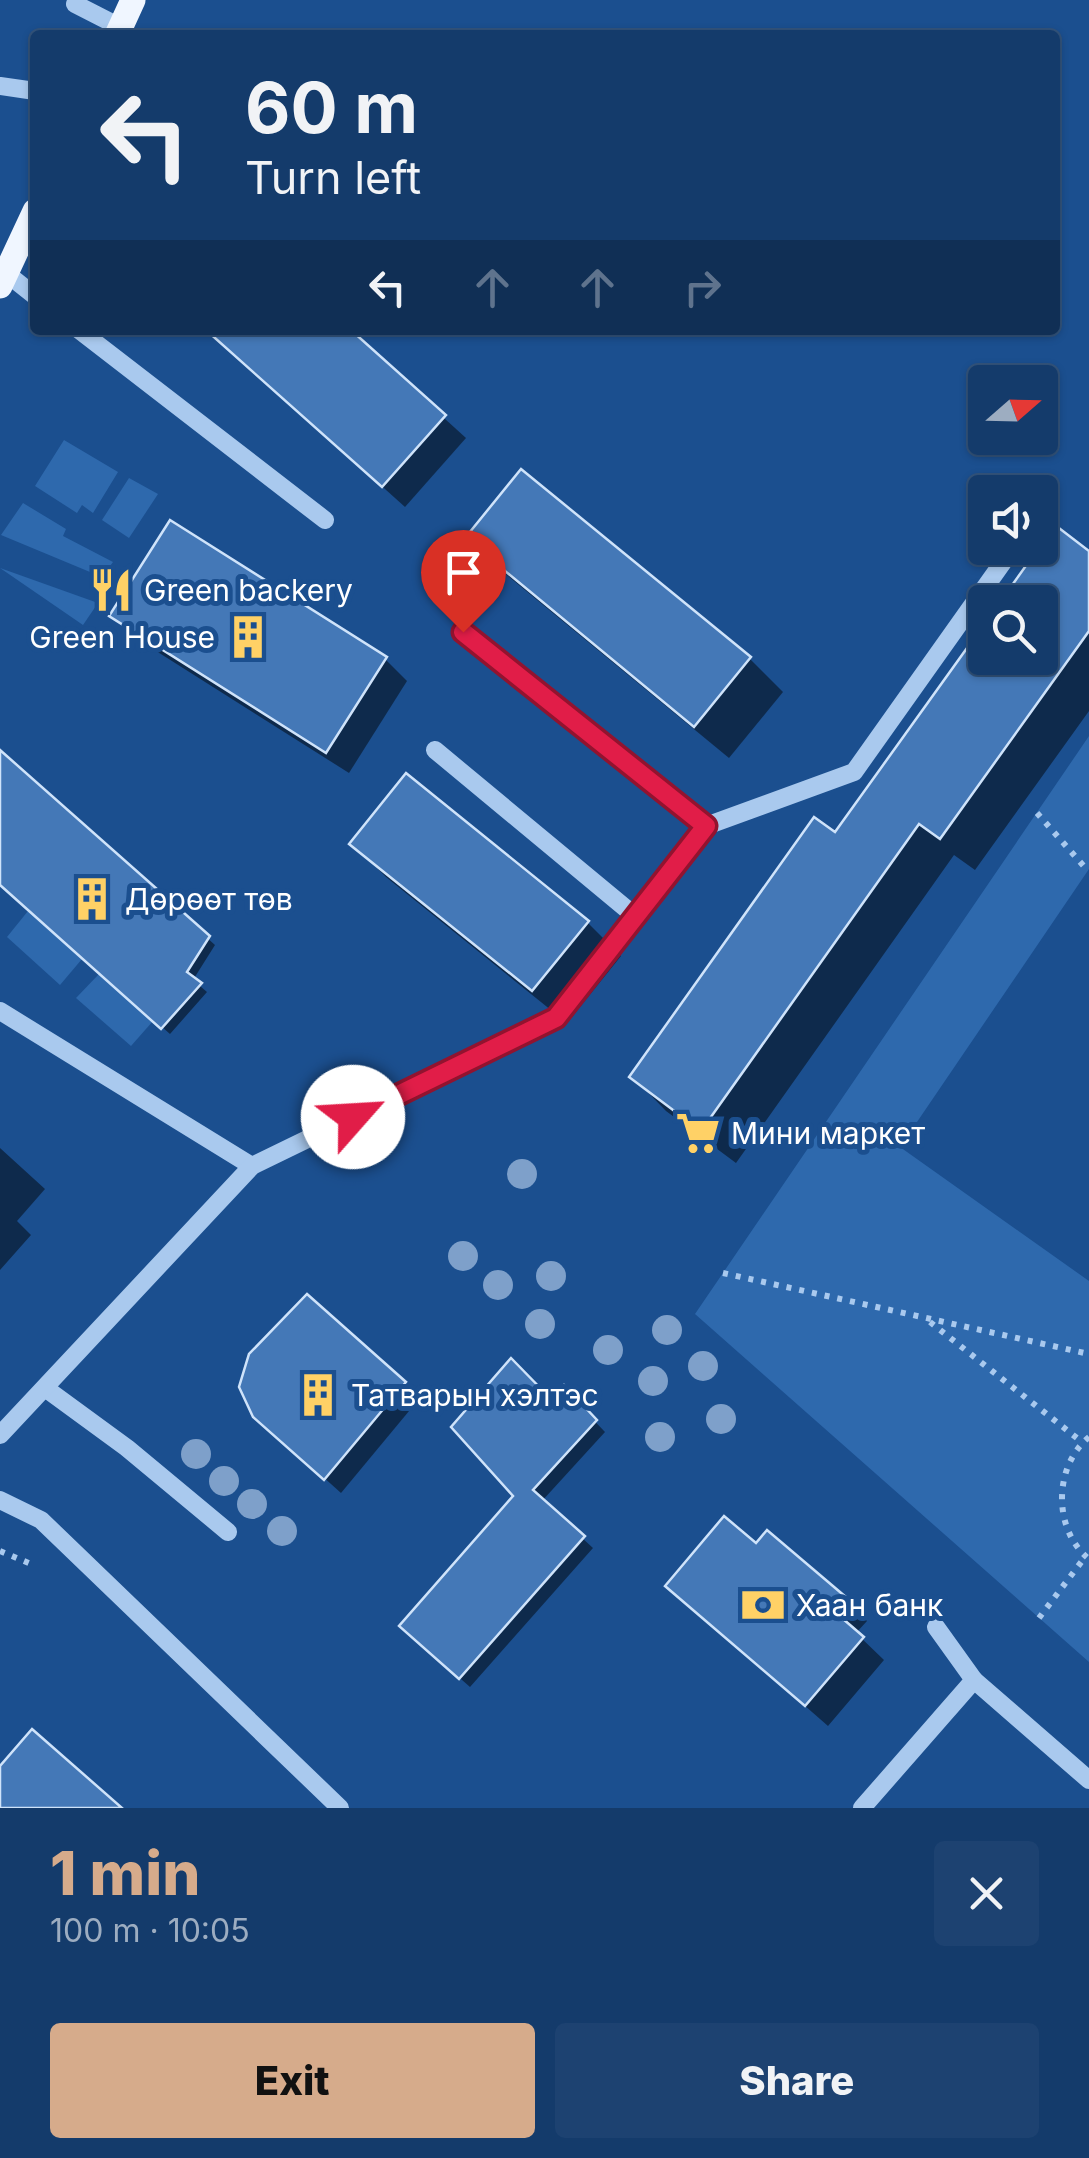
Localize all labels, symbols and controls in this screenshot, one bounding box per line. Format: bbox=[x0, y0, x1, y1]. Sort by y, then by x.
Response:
text: 60 m bbox=[245, 65, 418, 150]
icon: left bbox=[80, 70, 210, 200]
text: Turn left bbox=[245, 150, 421, 205]
icon: left bbox=[360, 260, 415, 315]
icon: ahead bbox=[465, 260, 520, 315]
icon: ahead bbox=[570, 260, 625, 315]
icon: right bbox=[675, 260, 730, 315]
north arrow bbox=[968, 365, 1058, 455]
map controls bbox=[968, 365, 1058, 675]
button: sound bbox=[968, 475, 1058, 565]
pin bbox=[421, 530, 506, 633]
icon: arrive bbox=[436, 545, 491, 600]
restaurant icon: Green backery bbox=[87, 566, 135, 614]
place label: Green backery bbox=[144, 572, 353, 608]
button: search bbox=[968, 585, 1058, 675]
building icon: Green House bbox=[224, 613, 272, 661]
place label: Green House bbox=[29, 619, 215, 655]
building icon: Дөрөөт төв bbox=[68, 875, 116, 923]
place label: Дөрөөт төв bbox=[125, 881, 293, 917]
position arrow bbox=[301, 1065, 405, 1169]
supermarket icon: Мини маркет bbox=[674, 1109, 722, 1157]
place label: Мини маркет bbox=[731, 1115, 925, 1151]
building icon: Татварын хэлтэс bbox=[294, 1371, 342, 1419]
place label: Татварын хэлтэс bbox=[351, 1377, 599, 1413]
bank icon: Хаан банк bbox=[739, 1581, 787, 1629]
place label: Хаан банк bbox=[796, 1587, 943, 1623]
text: 1 min bbox=[50, 1837, 200, 1909]
button: close bbox=[934, 1841, 1039, 1946]
text: 100 m · 10:05 bbox=[50, 1911, 250, 1950]
button: Exit bbox=[50, 2023, 535, 2138]
button: Share bbox=[555, 2023, 1039, 2138]

